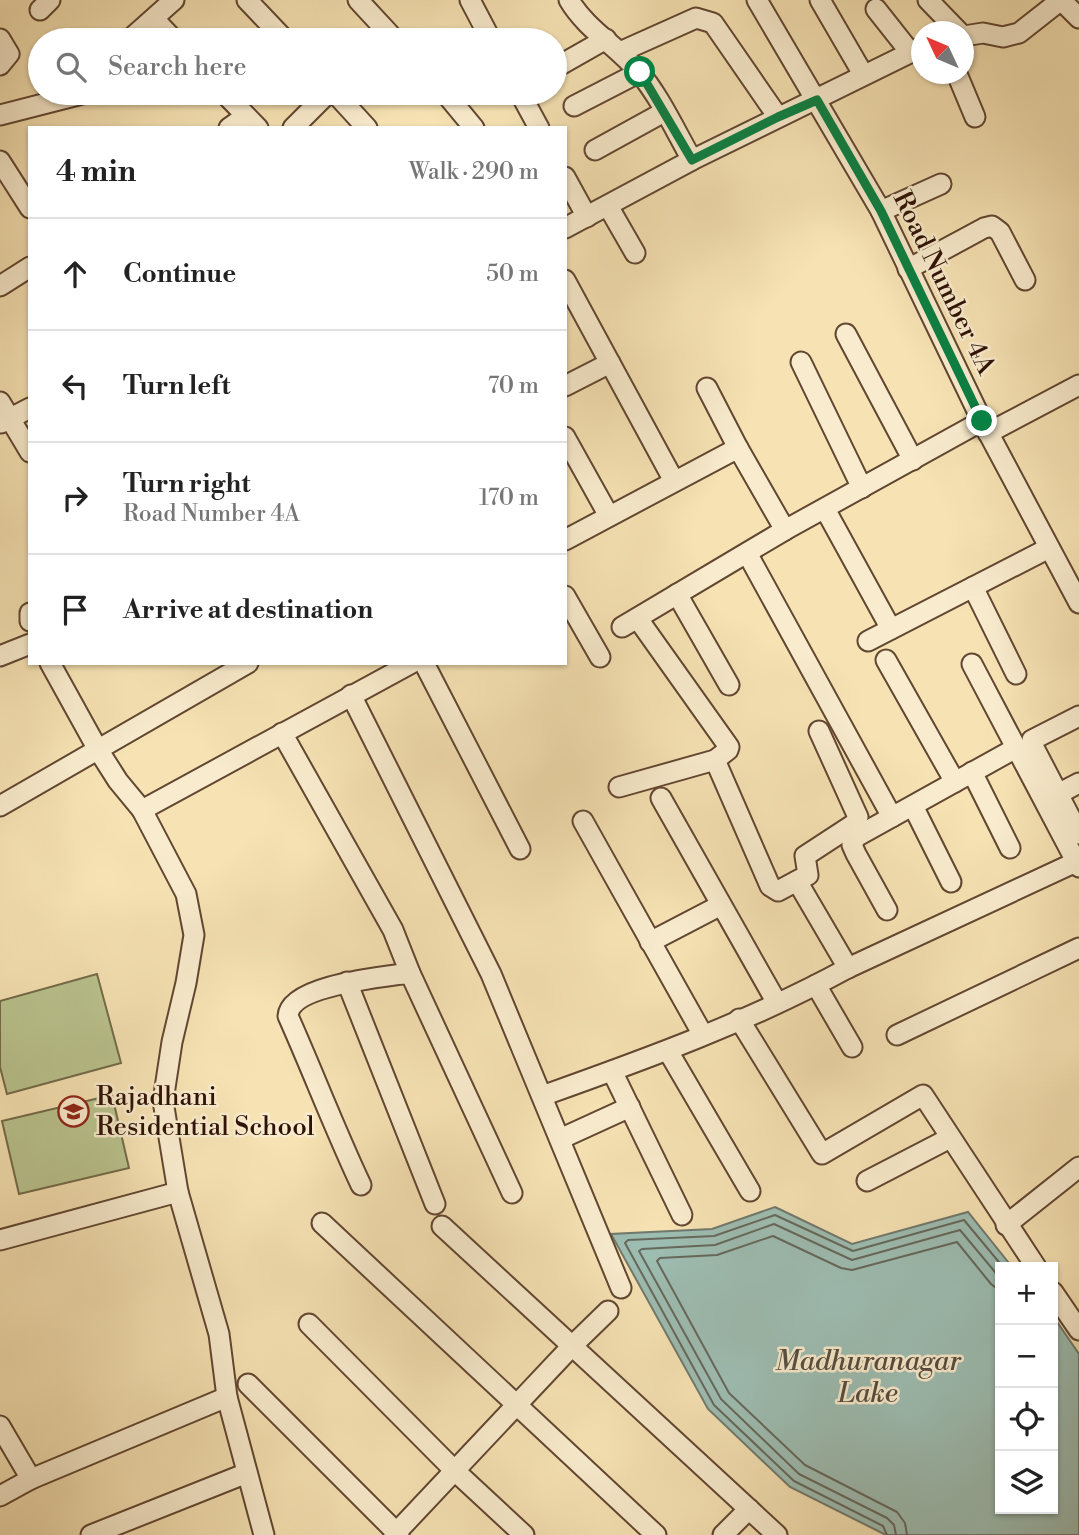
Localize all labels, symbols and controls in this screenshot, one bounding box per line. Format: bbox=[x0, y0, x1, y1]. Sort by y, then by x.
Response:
north arrow bbox=[911, 21, 974, 84]
search box bbox=[28, 28, 567, 105]
icon: search bbox=[52, 48, 90, 86]
text: Search here bbox=[108, 51, 247, 83]
route start bbox=[624, 56, 655, 87]
text: 4 min bbox=[56, 153, 136, 191]
text: Walk · 290 m bbox=[409, 158, 539, 186]
street label: Road Number 4A bbox=[886, 186, 1003, 381]
icon: ahead bbox=[56, 255, 94, 293]
text: Continue bbox=[123, 258, 236, 290]
text: 50 m bbox=[486, 260, 539, 288]
icon: left bbox=[56, 367, 94, 405]
text: Turn left bbox=[123, 370, 231, 402]
text: 70 m bbox=[488, 372, 539, 400]
route end bbox=[966, 405, 997, 436]
text: Turn right bbox=[123, 468, 251, 500]
icon: right bbox=[56, 479, 94, 517]
text: 170 m bbox=[479, 484, 539, 512]
text: Road Number 4A bbox=[123, 500, 300, 528]
icon: arrive bbox=[56, 591, 94, 629]
text: Arrive at destination bbox=[123, 594, 373, 626]
place label: Rajadhani Residential School bbox=[96, 1081, 315, 1143]
school or university icon: Rajadhani Residential School bbox=[56, 1095, 90, 1129]
map controls bbox=[995, 1262, 1058, 1514]
button: + bbox=[995, 1262, 1058, 1325]
button: − bbox=[995, 1325, 1058, 1388]
water label: Madhuranagar Lake bbox=[775, 1344, 962, 1411]
button: locate bbox=[995, 1388, 1058, 1451]
button: layers bbox=[995, 1451, 1058, 1514]

